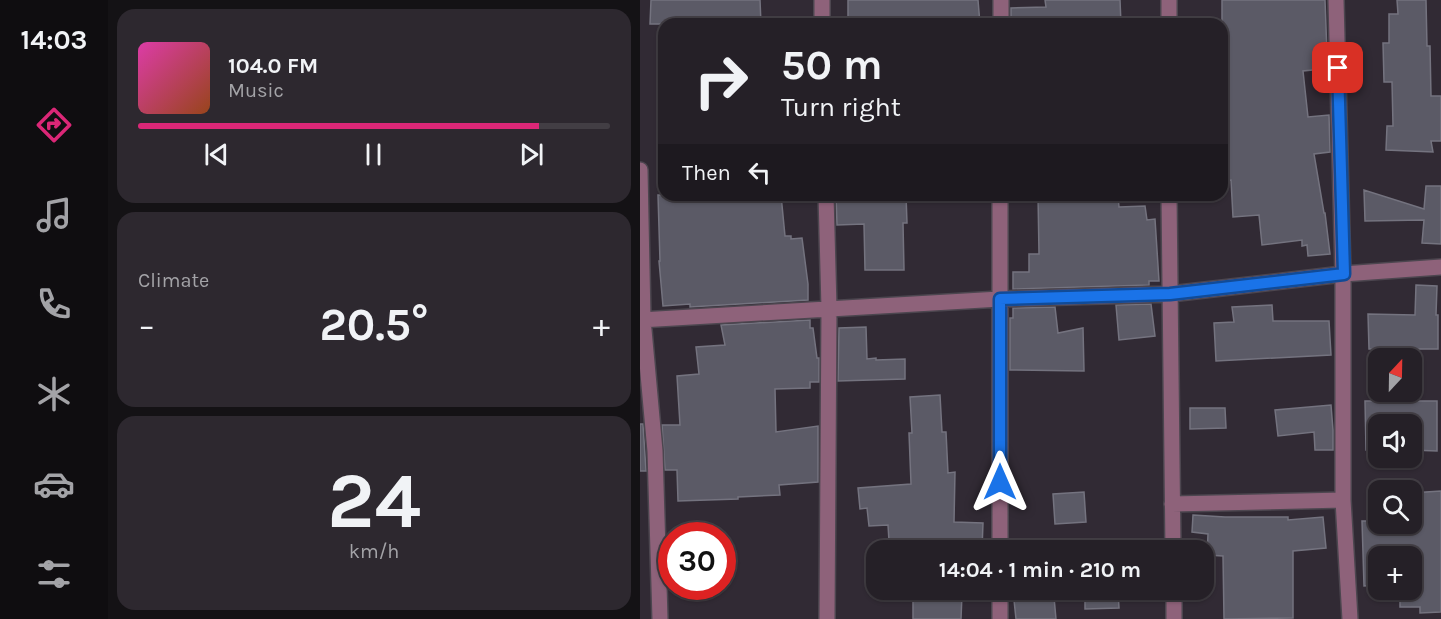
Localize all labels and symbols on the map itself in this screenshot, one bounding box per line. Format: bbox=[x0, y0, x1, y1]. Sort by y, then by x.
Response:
pin bbox=[1312, 42, 1363, 93]
north arrow bbox=[1368, 348, 1422, 402]
position arrow bbox=[968, 450, 1032, 514]
speed limit sign: 30 bbox=[658, 522, 736, 600]

